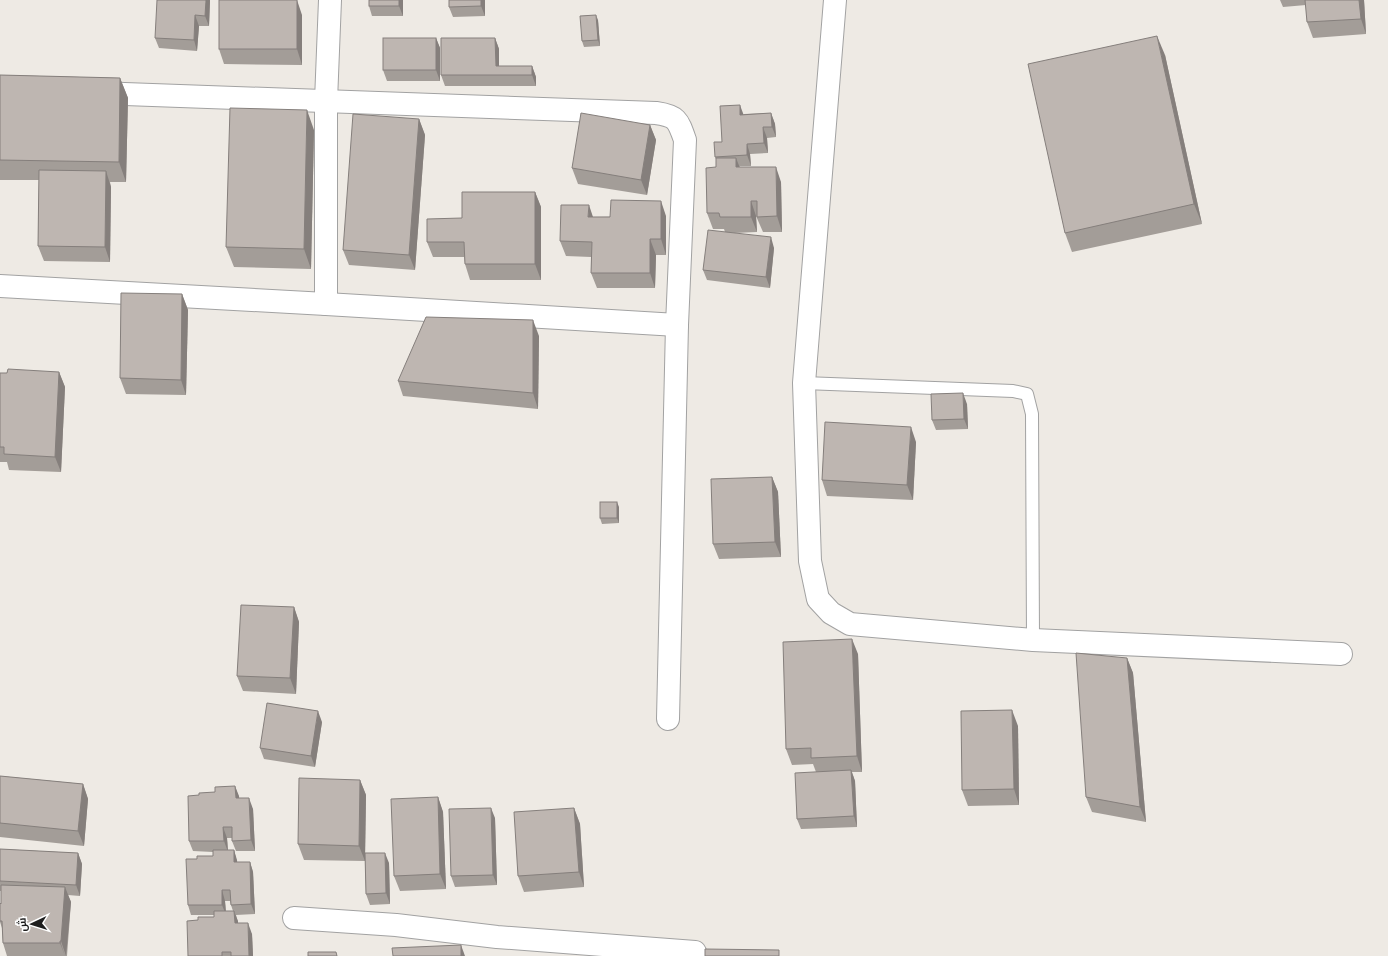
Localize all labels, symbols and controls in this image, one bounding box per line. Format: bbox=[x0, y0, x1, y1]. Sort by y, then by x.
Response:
north arrow bbox=[12, 904, 52, 944]
text: ش bbox=[16, 917, 29, 932]

